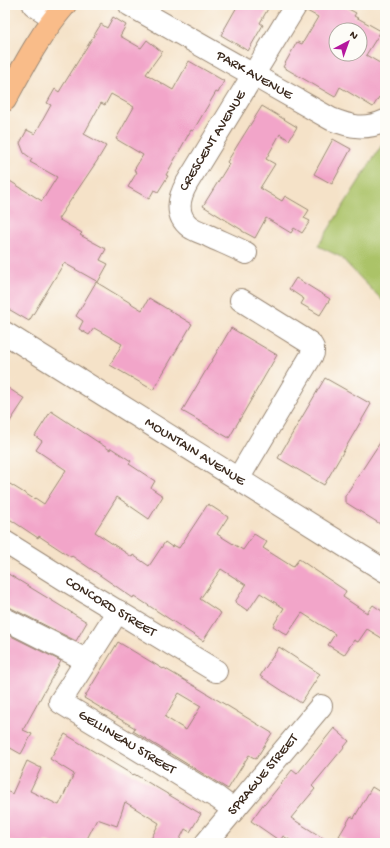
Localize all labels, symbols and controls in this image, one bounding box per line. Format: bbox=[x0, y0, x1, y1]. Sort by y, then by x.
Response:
north arrow bbox=[328, 22, 368, 62]
text: N bbox=[347, 29, 360, 43]
street label: PARK AVENUE bbox=[212, 47, 297, 105]
street label: CRESCENT AVENUE bbox=[176, 86, 251, 194]
street label: MOUNTAIN AVENUE bbox=[141, 414, 249, 490]
street label: CONCORD STREET bbox=[62, 573, 160, 641]
street label: GELLINEAU STREET bbox=[75, 706, 179, 779]
street label: SPRAGUE STREET bbox=[224, 730, 303, 819]

